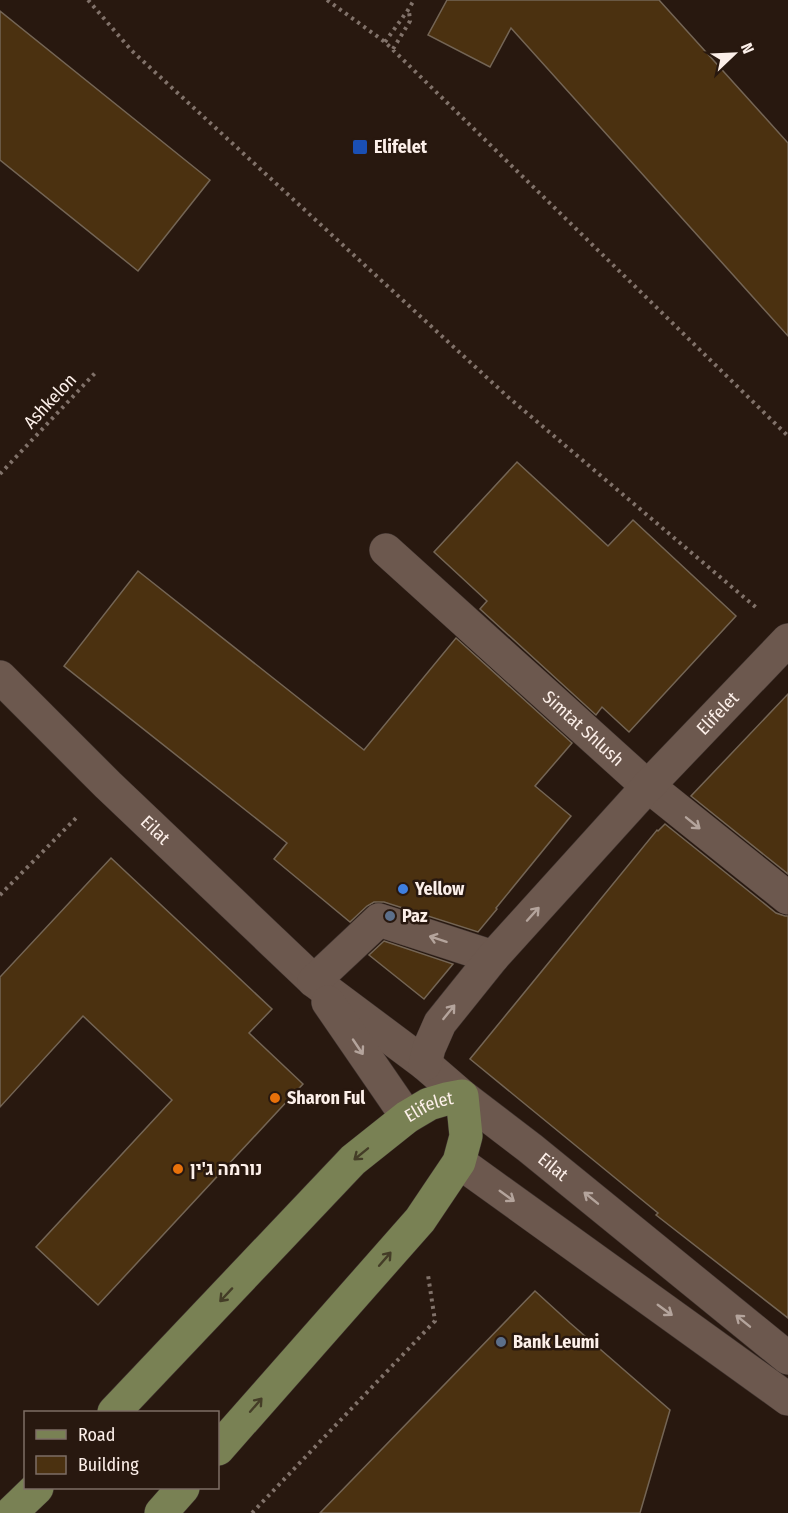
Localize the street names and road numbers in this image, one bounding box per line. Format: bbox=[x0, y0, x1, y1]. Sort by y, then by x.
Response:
street label: Ashkelon bbox=[19, 369, 81, 433]
street label: Simtat Shlush bbox=[538, 686, 628, 771]
street label: Elifelet bbox=[692, 687, 744, 739]
street label: Eilat bbox=[136, 811, 175, 849]
street label: Elifelet bbox=[401, 1087, 455, 1127]
street label: Eilat bbox=[534, 1148, 573, 1186]

